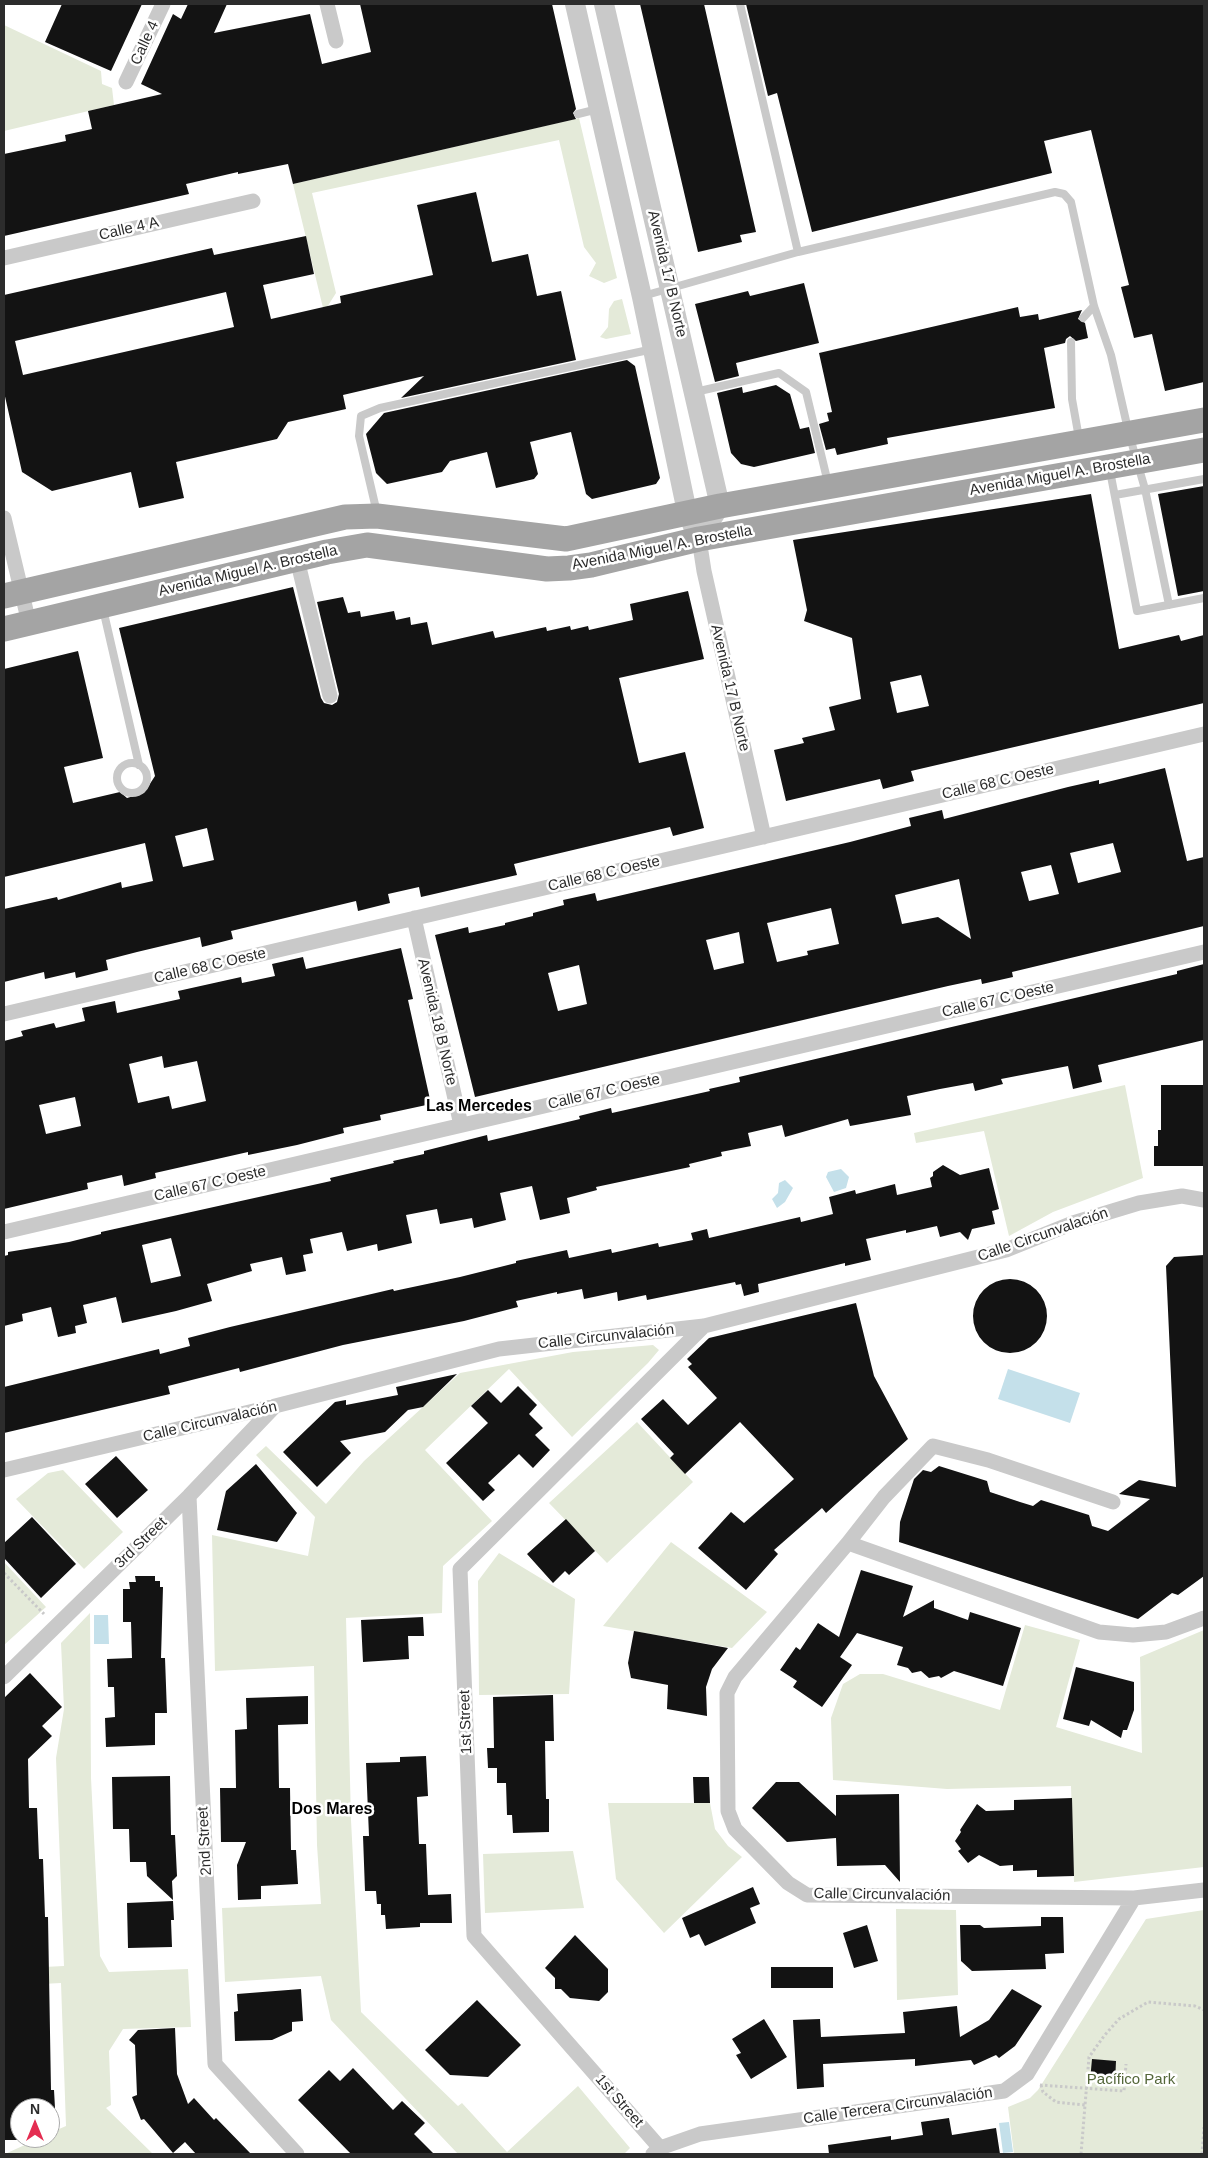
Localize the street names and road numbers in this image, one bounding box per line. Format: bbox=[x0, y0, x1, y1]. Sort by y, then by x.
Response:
street label: Calle 4 bbox=[127, 18, 163, 68]
street label: Avenida 17 B Norte bbox=[644, 209, 690, 339]
street label: Calle 4 A bbox=[97, 213, 161, 245]
street label: Avenida Miguel A. Brostella bbox=[968, 450, 1152, 500]
street label: Avenida Miguel A. Brostella bbox=[570, 522, 754, 574]
street label: Avenida Miguel A. Brostella bbox=[157, 542, 339, 600]
street label: Avenida 17 B Norte bbox=[707, 623, 753, 753]
street label: Calle 68 C Oeste bbox=[940, 760, 1056, 804]
street label: Calle 68 C Oeste bbox=[546, 852, 662, 896]
street label: Calle 68 C Oeste bbox=[152, 944, 268, 988]
street label: Avenida 18 B Norte bbox=[414, 957, 460, 1087]
street label: Calle 67 C Oeste bbox=[940, 978, 1056, 1022]
street label: Calle 67 C Oeste bbox=[546, 1070, 662, 1114]
street label: Calle 67 C Oeste bbox=[152, 1162, 268, 1206]
street label: Calle Circunvalación bbox=[975, 1204, 1111, 1266]
street label: Calle Circunvalación bbox=[537, 1321, 675, 1353]
street label: Calle Circunvalación bbox=[141, 1398, 279, 1446]
street label: 3rd Street bbox=[111, 1514, 171, 1572]
street label: 1st Street bbox=[456, 1690, 476, 1754]
street label: 2nd Street bbox=[194, 1806, 216, 1876]
street label: Calle Circunvalación bbox=[813, 1885, 951, 1905]
street label: 1st Street bbox=[591, 2071, 647, 2131]
street label: Calle Tercera Circunvalación bbox=[802, 2084, 994, 2128]

